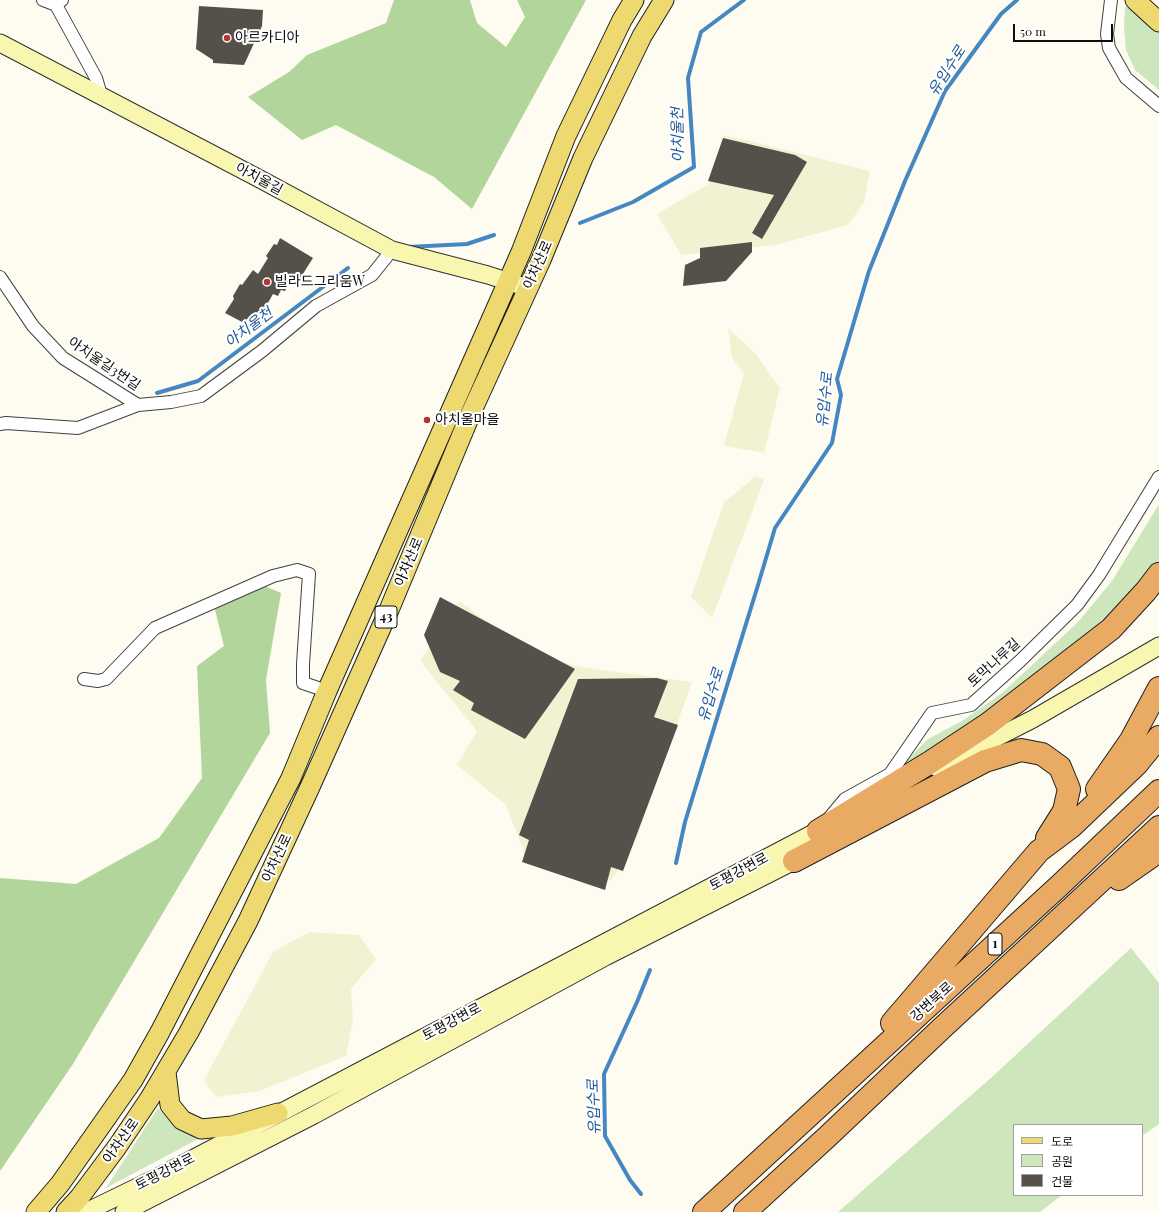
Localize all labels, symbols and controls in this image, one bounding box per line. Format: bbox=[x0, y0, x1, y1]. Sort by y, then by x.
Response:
scale bar bbox=[1015, 16, 1115, 42]
text: 50 m bbox=[1020, 23, 1046, 39]
place label: 아르카디아 bbox=[235, 30, 299, 46]
marker: 아르카디아 bbox=[222, 33, 232, 43]
water label: 유입수로 bbox=[924, 43, 970, 99]
water label: 아치울천 bbox=[669, 107, 687, 163]
street label: 아치울길 bbox=[232, 159, 286, 199]
street label: 아차산로 bbox=[520, 238, 556, 292]
place label: 빌라드그리움W bbox=[275, 274, 365, 290]
marker: 빌라드그리움W bbox=[262, 277, 272, 287]
water label: 아치울천 bbox=[222, 304, 276, 352]
street label: 아치울길3번길 bbox=[65, 334, 143, 394]
water label: 유입수로 bbox=[813, 372, 837, 428]
place label: 아치울마을 bbox=[435, 412, 499, 428]
marker: 아치울마을 bbox=[422, 415, 432, 425]
street label: 아차산로 bbox=[391, 535, 427, 589]
road number: 43 bbox=[375, 606, 397, 628]
street label: 토막나루길 bbox=[964, 635, 1024, 691]
water label: 유입수로 bbox=[694, 666, 728, 724]
street label: 아차산로 bbox=[259, 831, 295, 885]
street label: 토평강변로 bbox=[707, 849, 771, 895]
road number: 1 bbox=[988, 933, 1002, 955]
street label: 강변북로 bbox=[907, 979, 957, 1025]
street label: 토평강변로 bbox=[420, 999, 484, 1045]
water label: 유입수로 bbox=[584, 1079, 604, 1135]
street label: 아차산로 bbox=[99, 1115, 143, 1167]
legend bbox=[1013, 1124, 1143, 1196]
text: 도로 bbox=[1051, 1133, 1073, 1149]
street label: 토평강변로 bbox=[132, 1150, 198, 1194]
text: 공원 bbox=[1051, 1153, 1073, 1169]
text: 건물 bbox=[1051, 1173, 1073, 1189]

